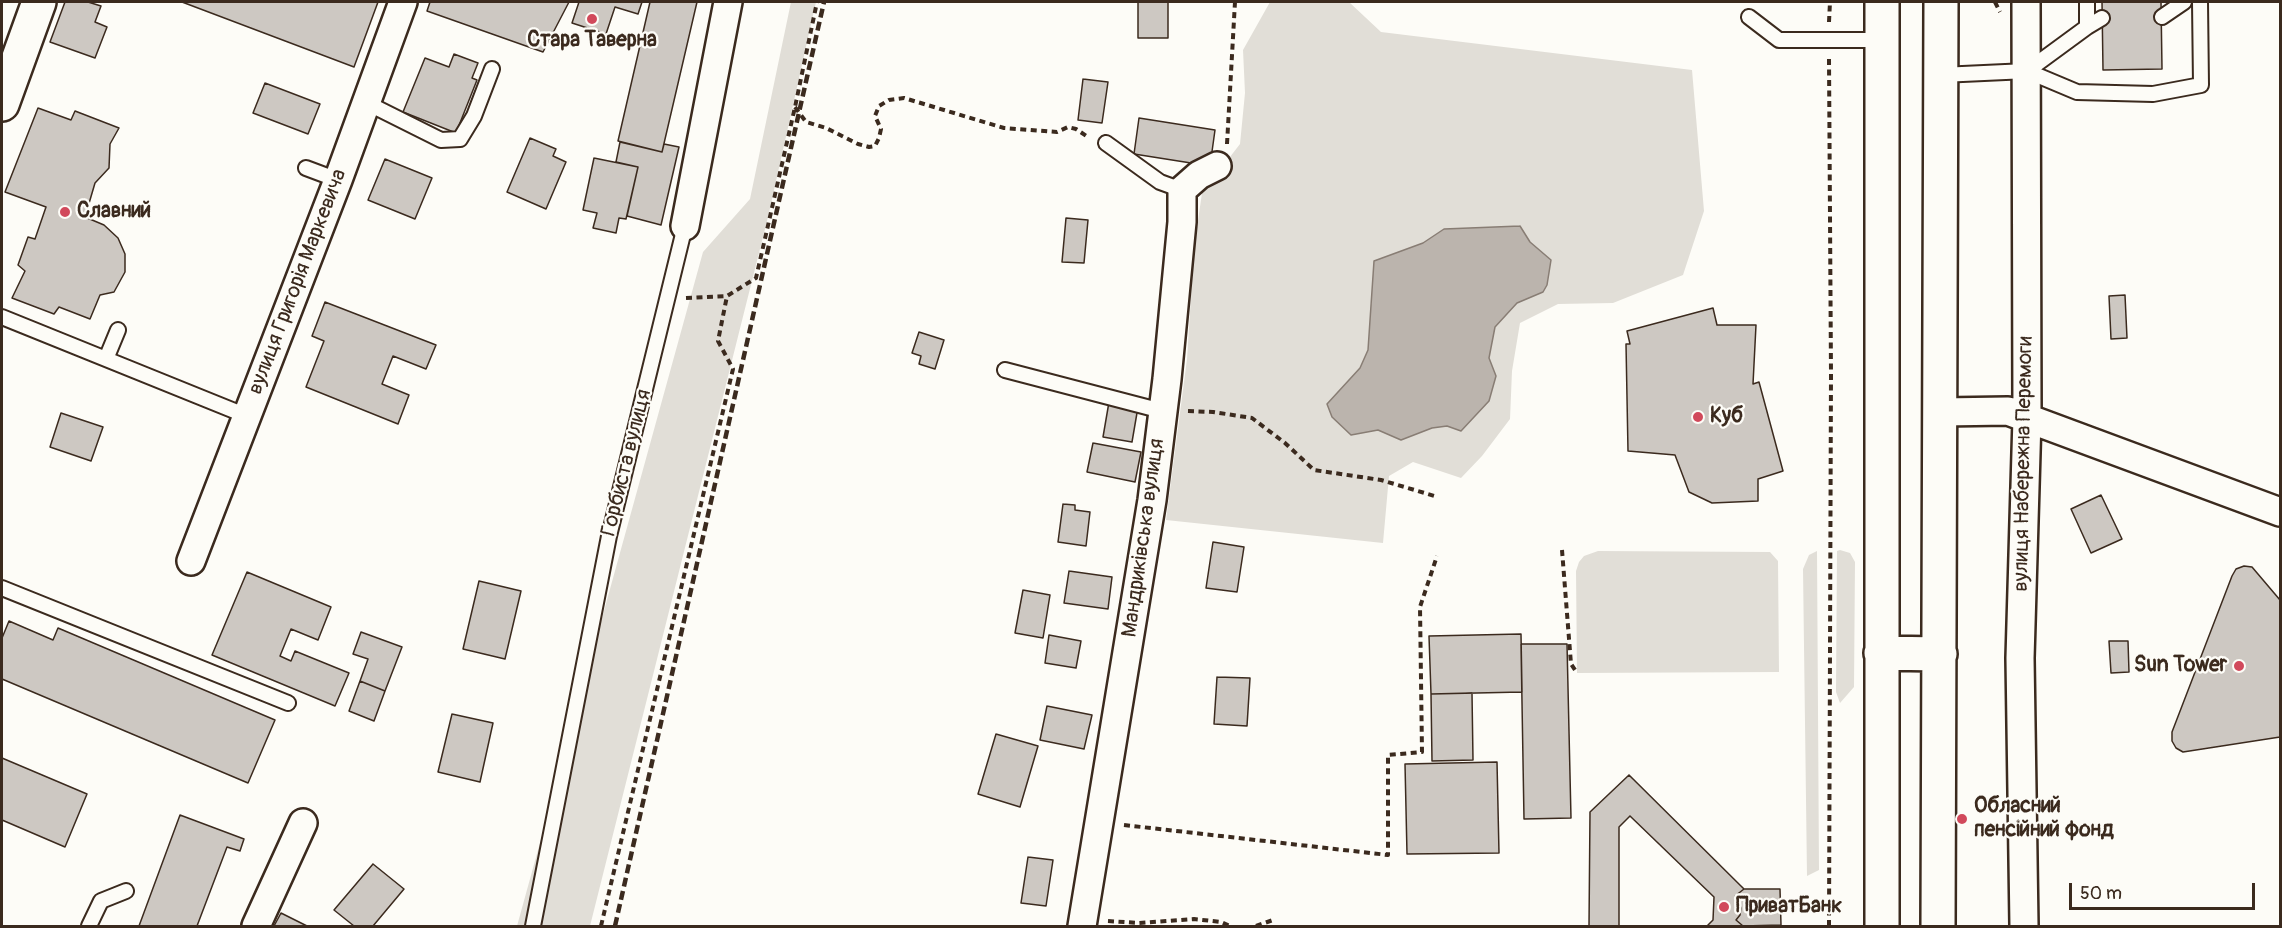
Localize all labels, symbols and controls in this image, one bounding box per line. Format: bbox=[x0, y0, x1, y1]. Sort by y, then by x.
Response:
marker: Стара Таверна bbox=[585, 12, 599, 26]
place label: Стара Таверна bbox=[527, 28, 657, 54]
street label: вулиця Григорія Маркевича bbox=[243, 166, 353, 398]
place label: Славний bbox=[77, 199, 151, 225]
marker: Славний bbox=[58, 205, 72, 219]
street label: вулиця Набережна Перемоги bbox=[2009, 336, 2039, 592]
street label: Горбиста вулиця bbox=[597, 387, 657, 539]
place label: Куб bbox=[1710, 404, 1743, 430]
marker: Куб bbox=[1691, 410, 1705, 424]
street label: Мандриківська вулиця bbox=[1118, 437, 1170, 639]
place label: Sun Tower bbox=[2134, 653, 2227, 679]
marker: Sun Tower bbox=[2232, 659, 2246, 673]
place label: Обласний пенсійний фонд bbox=[1974, 794, 2114, 844]
marker: Обласний пенсійний фонд bbox=[1955, 812, 1969, 826]
scale bar bbox=[2072, 871, 2258, 909]
text: 50 m bbox=[2080, 882, 2122, 905]
place label: ПриватБанк bbox=[1736, 894, 1842, 920]
marker: ПриватБанк bbox=[1717, 900, 1731, 914]

